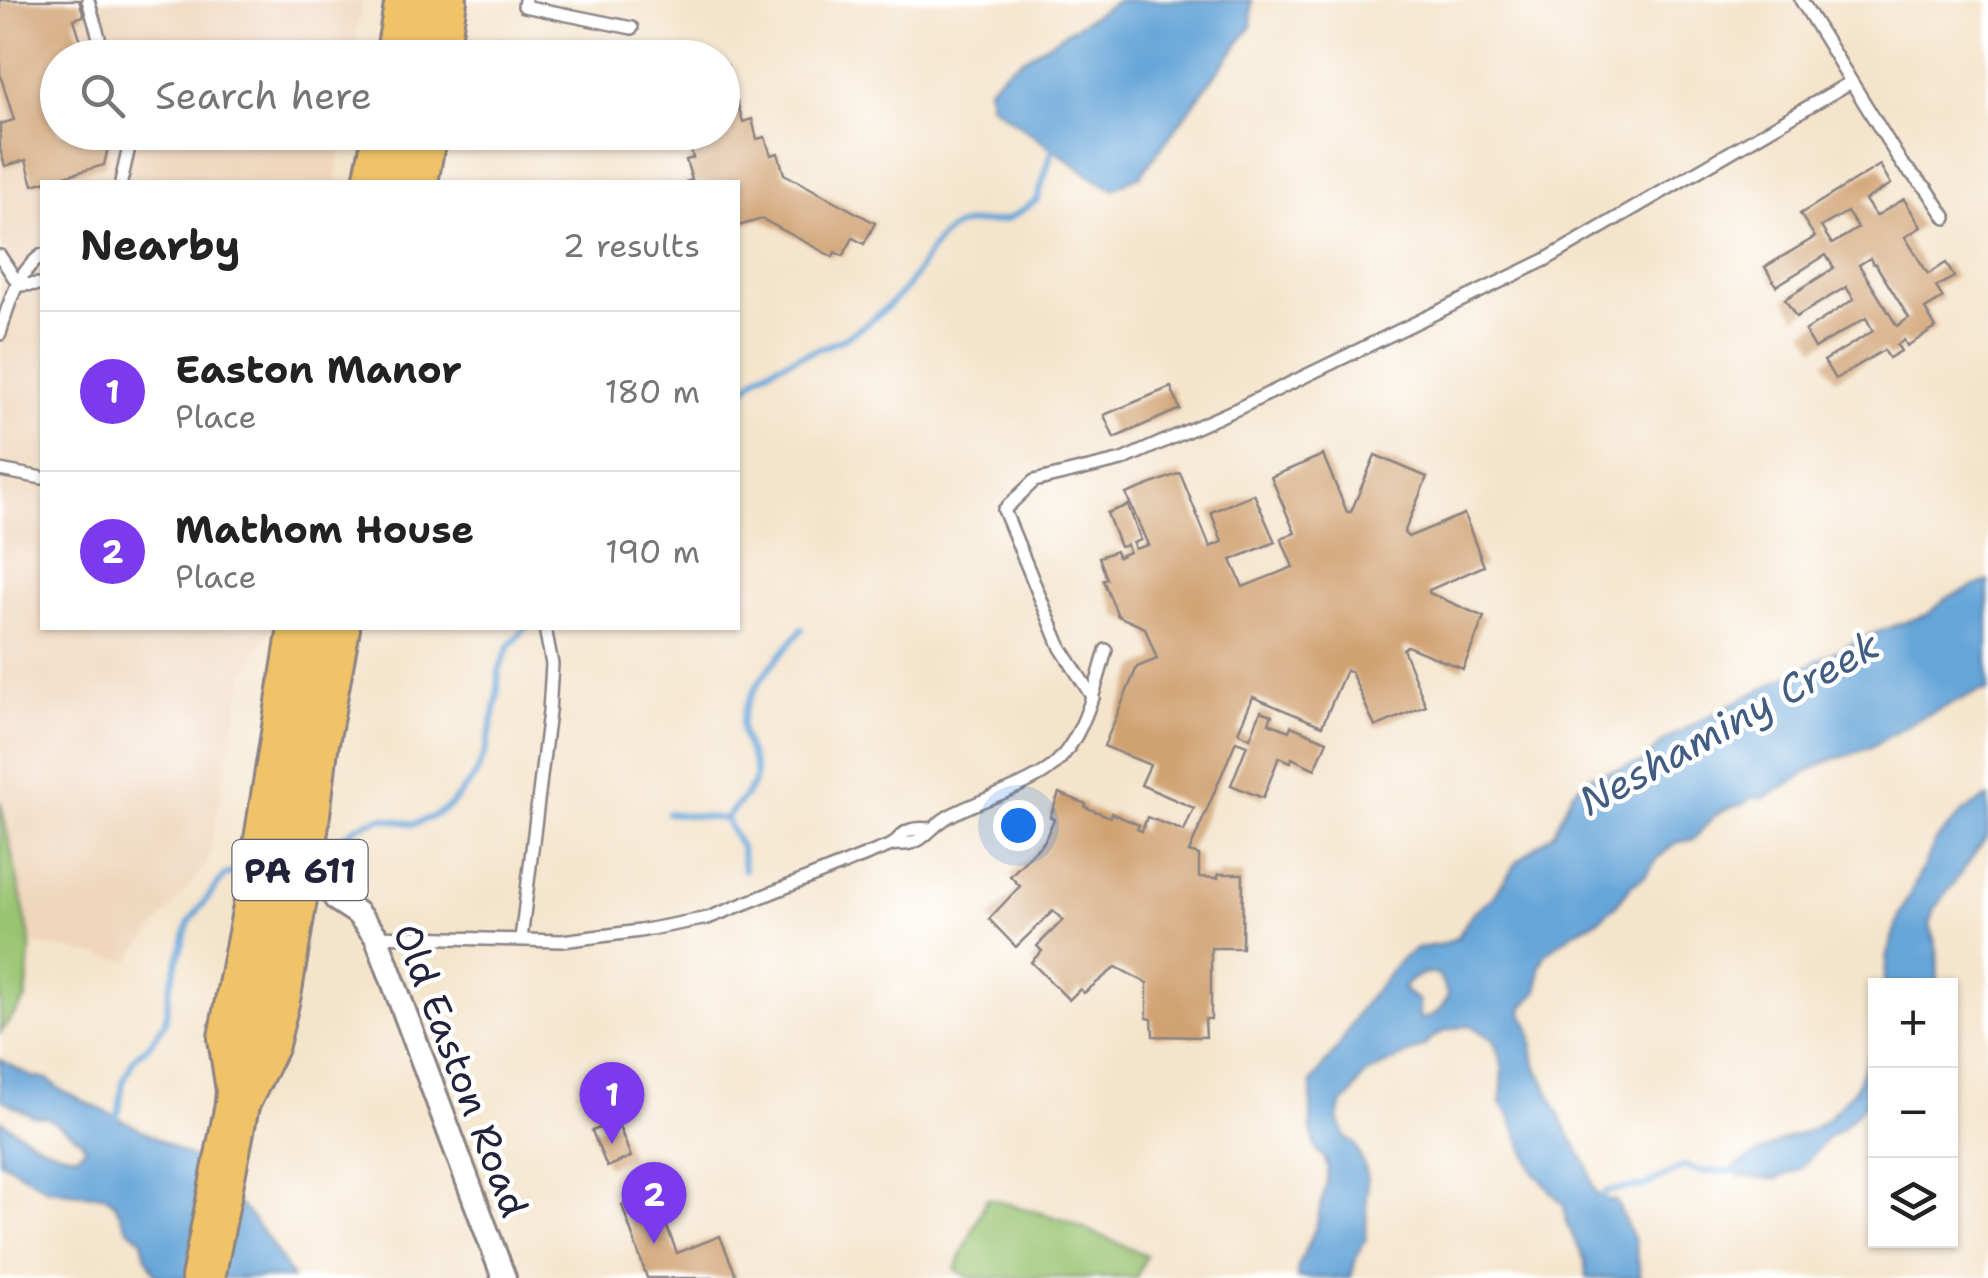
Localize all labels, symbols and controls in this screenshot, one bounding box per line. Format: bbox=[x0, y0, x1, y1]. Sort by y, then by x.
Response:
search box bbox=[40, 40, 740, 150]
icon: search bbox=[75, 68, 130, 123]
text: Search here bbox=[155, 70, 372, 121]
text: Nearby bbox=[80, 217, 240, 273]
text: 2 results bbox=[563, 224, 700, 267]
text: Easton Manor bbox=[175, 344, 462, 395]
text: 1 bbox=[105, 370, 120, 413]
text: 180 m bbox=[604, 370, 700, 413]
text: Place bbox=[175, 395, 257, 438]
text: Mathom House bbox=[175, 504, 474, 555]
text: 2 bbox=[101, 530, 124, 573]
text: 190 m bbox=[605, 530, 700, 573]
text: Place bbox=[175, 555, 257, 598]
water label: Neshaminy Creek bbox=[1569, 618, 1889, 828]
your location bbox=[993, 800, 1044, 851]
road number: PA 611 bbox=[232, 840, 368, 900]
street label: Old Easton Road bbox=[382, 916, 540, 1224]
map controls bbox=[1868, 978, 1958, 1248]
button: + bbox=[1868, 978, 1958, 1068]
pin: 1 bbox=[580, 1062, 644, 1144]
button: − bbox=[1868, 1068, 1958, 1158]
button: layers bbox=[1868, 1158, 1958, 1248]
pin: 2 bbox=[622, 1162, 686, 1244]

